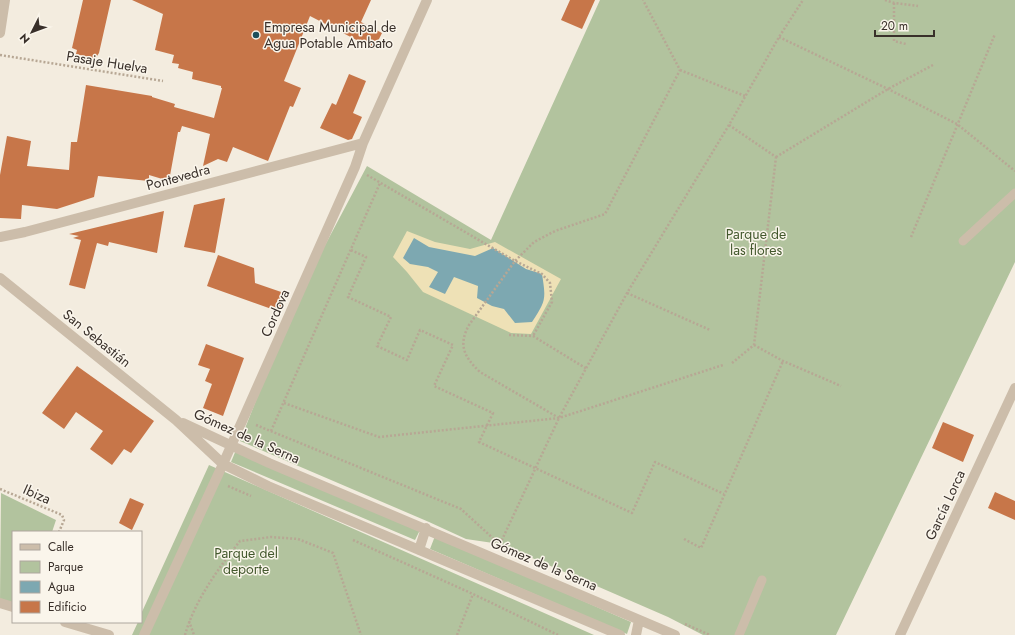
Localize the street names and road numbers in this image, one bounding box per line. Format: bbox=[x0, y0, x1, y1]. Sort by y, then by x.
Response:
street label: Pasaje Huelva bbox=[65, 46, 149, 78]
street label: Pontevedra bbox=[144, 159, 212, 195]
street label: Cordova bbox=[256, 286, 294, 340]
street label: San Sebastián bbox=[59, 304, 135, 372]
street label: Gómez de la Serna bbox=[191, 404, 303, 468]
street label: García Lorca bbox=[920, 467, 970, 543]
street label: Ibiza bbox=[20, 479, 54, 509]
street label: Gómez de la Serna bbox=[487, 532, 601, 596]

